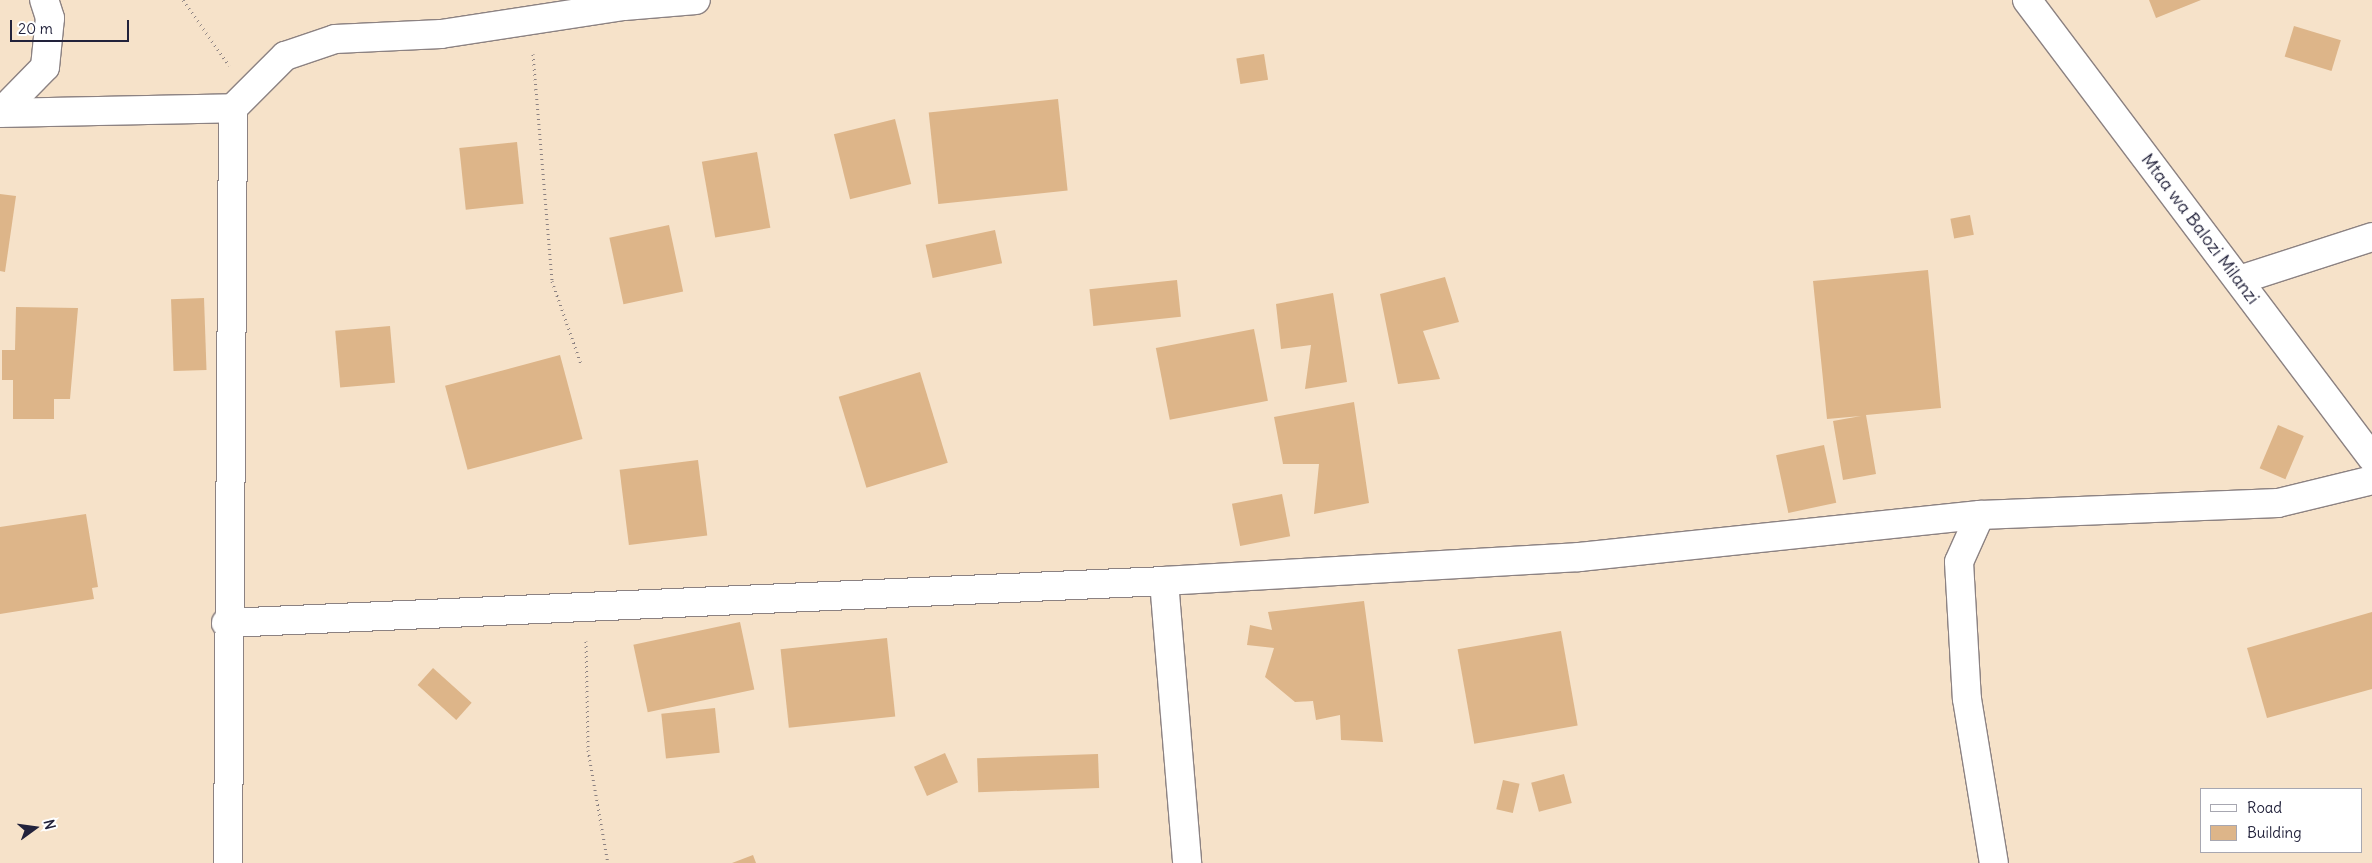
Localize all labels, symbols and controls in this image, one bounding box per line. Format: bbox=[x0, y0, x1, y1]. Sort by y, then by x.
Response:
scale bar bbox=[12, 10, 131, 42]
text: 20 m bbox=[18, 19, 53, 38]
street label: Mtaa wa Balozi Milanzi bbox=[2136, 149, 2264, 309]
legend bbox=[2200, 788, 2362, 853]
text: Road bbox=[2247, 798, 2282, 817]
north arrow bbox=[10, 803, 60, 853]
text: N bbox=[40, 817, 59, 831]
text: Building bbox=[2247, 823, 2302, 842]

